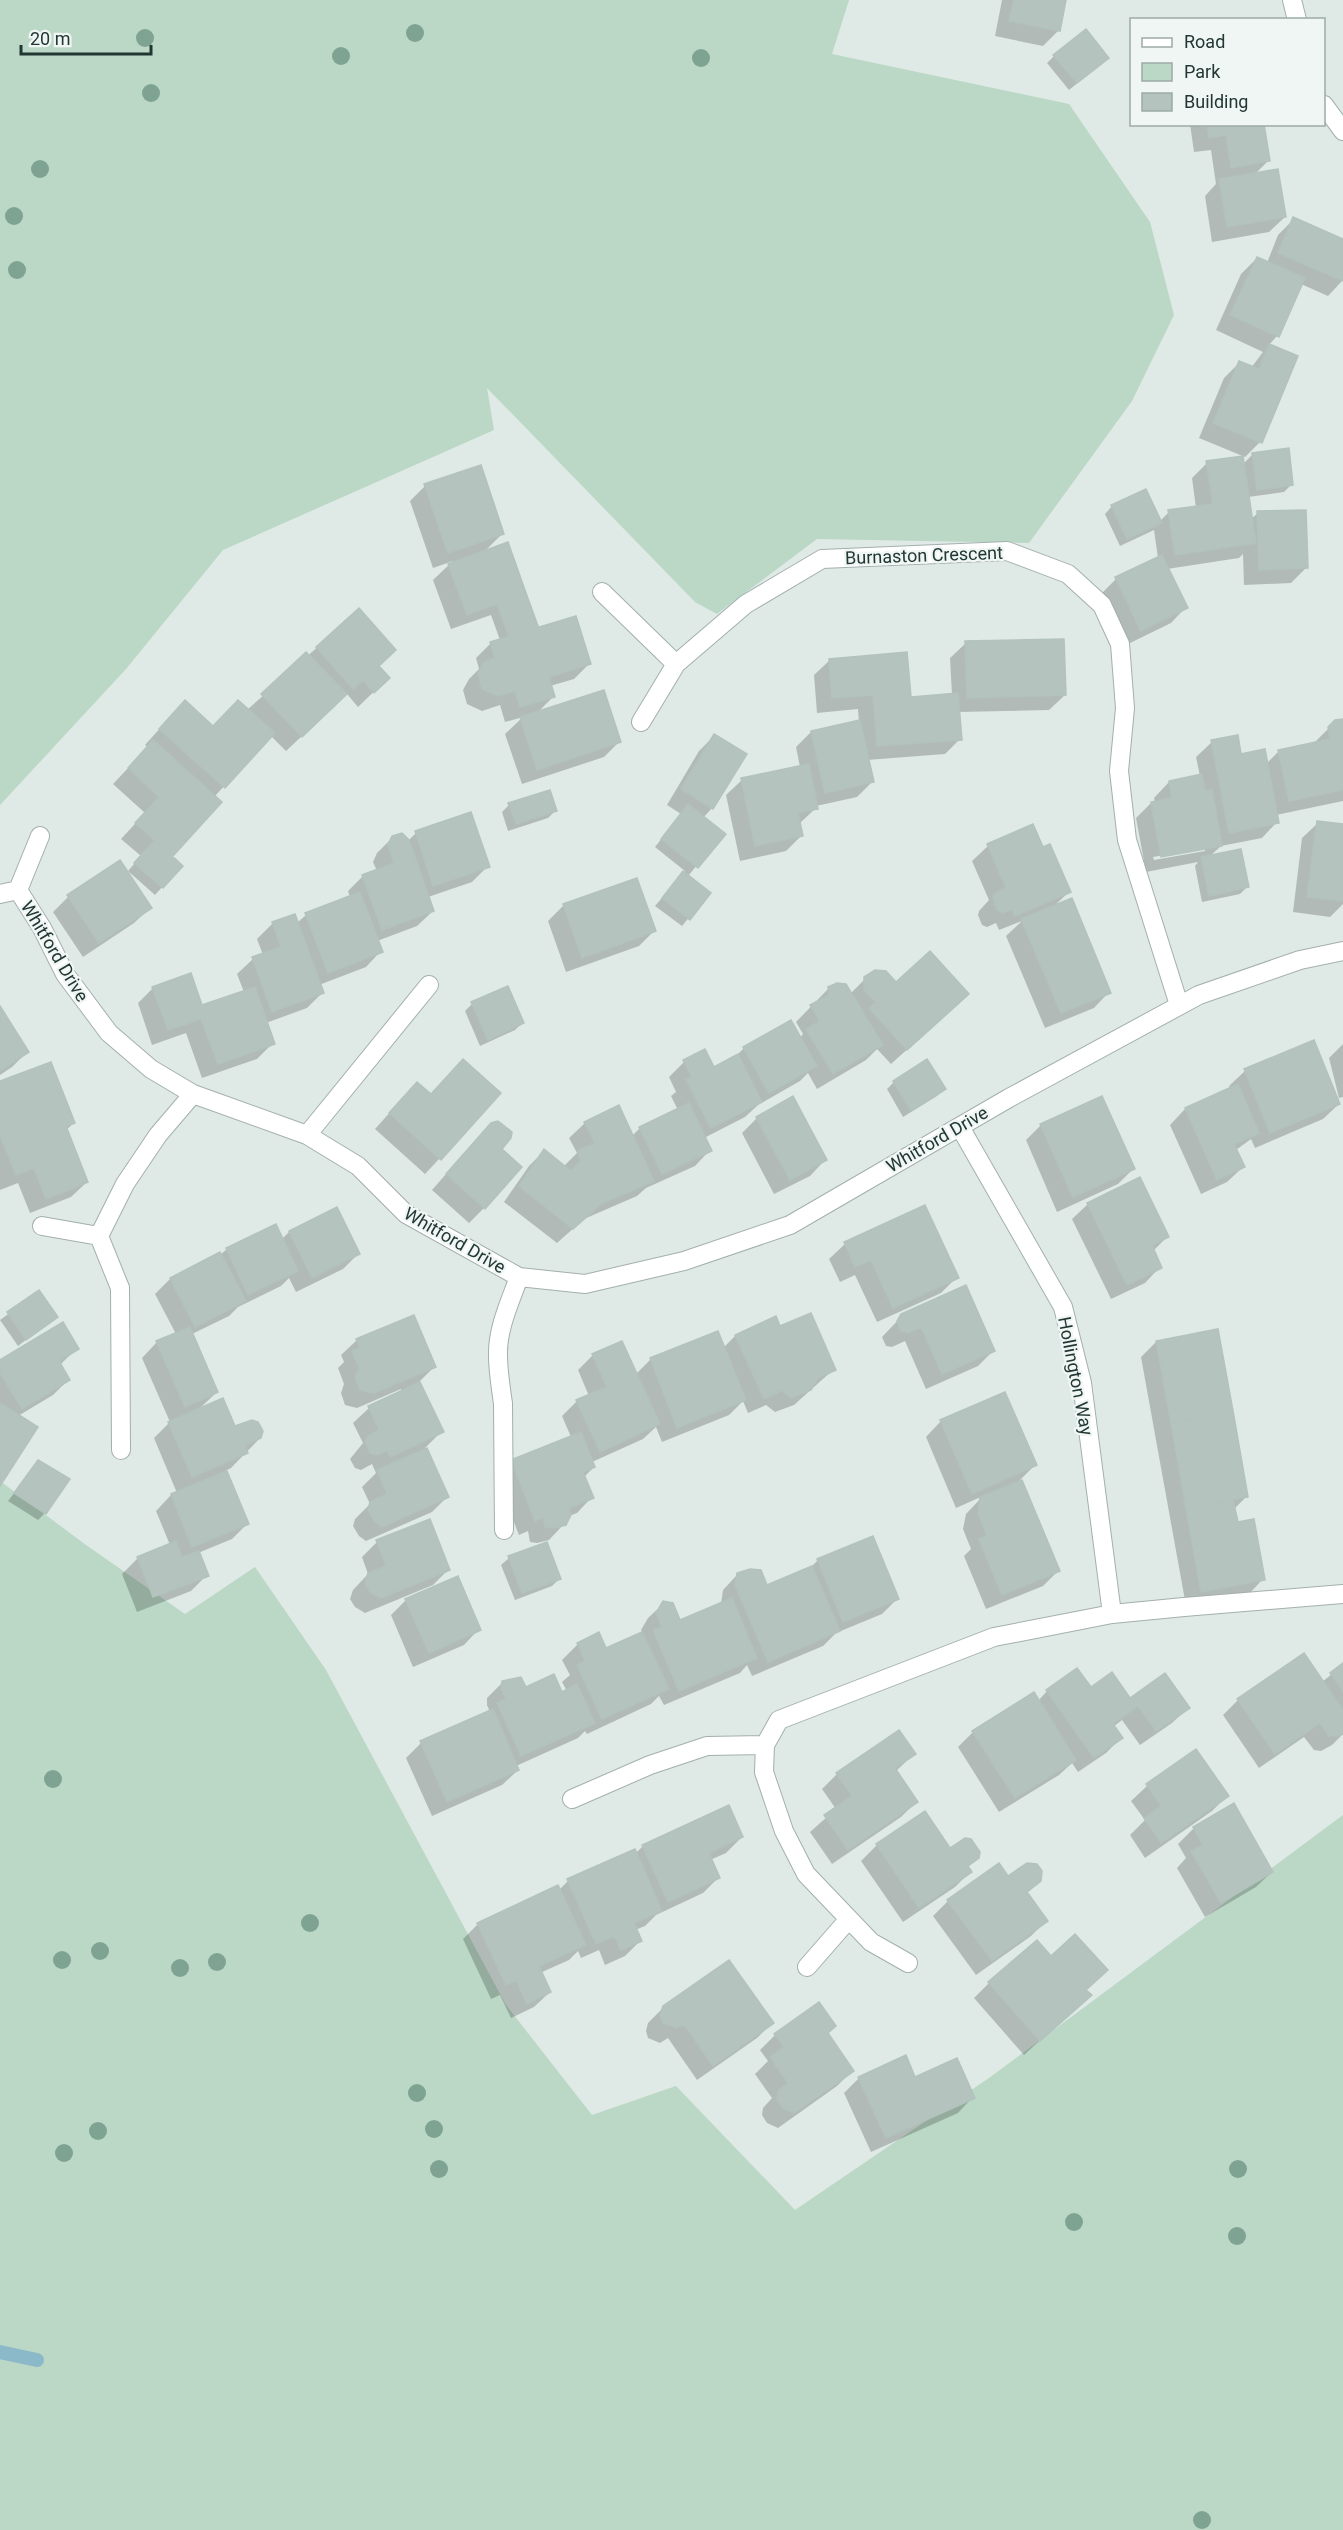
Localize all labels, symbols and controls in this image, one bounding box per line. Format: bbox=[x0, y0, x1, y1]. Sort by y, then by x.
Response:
scale bar bbox=[21, 18, 152, 56]
legend bbox=[1130, 18, 1325, 126]
text: 20 m bbox=[30, 28, 70, 49]
text: Road bbox=[1184, 31, 1225, 52]
text: Park bbox=[1184, 61, 1221, 82]
text: Building bbox=[1184, 91, 1248, 112]
street label: Burnaston Crescent bbox=[845, 542, 1003, 568]
street label: Whitford Drive bbox=[17, 897, 93, 1005]
street label: Whitford Drive bbox=[883, 1101, 991, 1177]
street label: Whitford Drive bbox=[401, 1202, 509, 1278]
street label: Hollington Way bbox=[1054, 1315, 1098, 1438]

